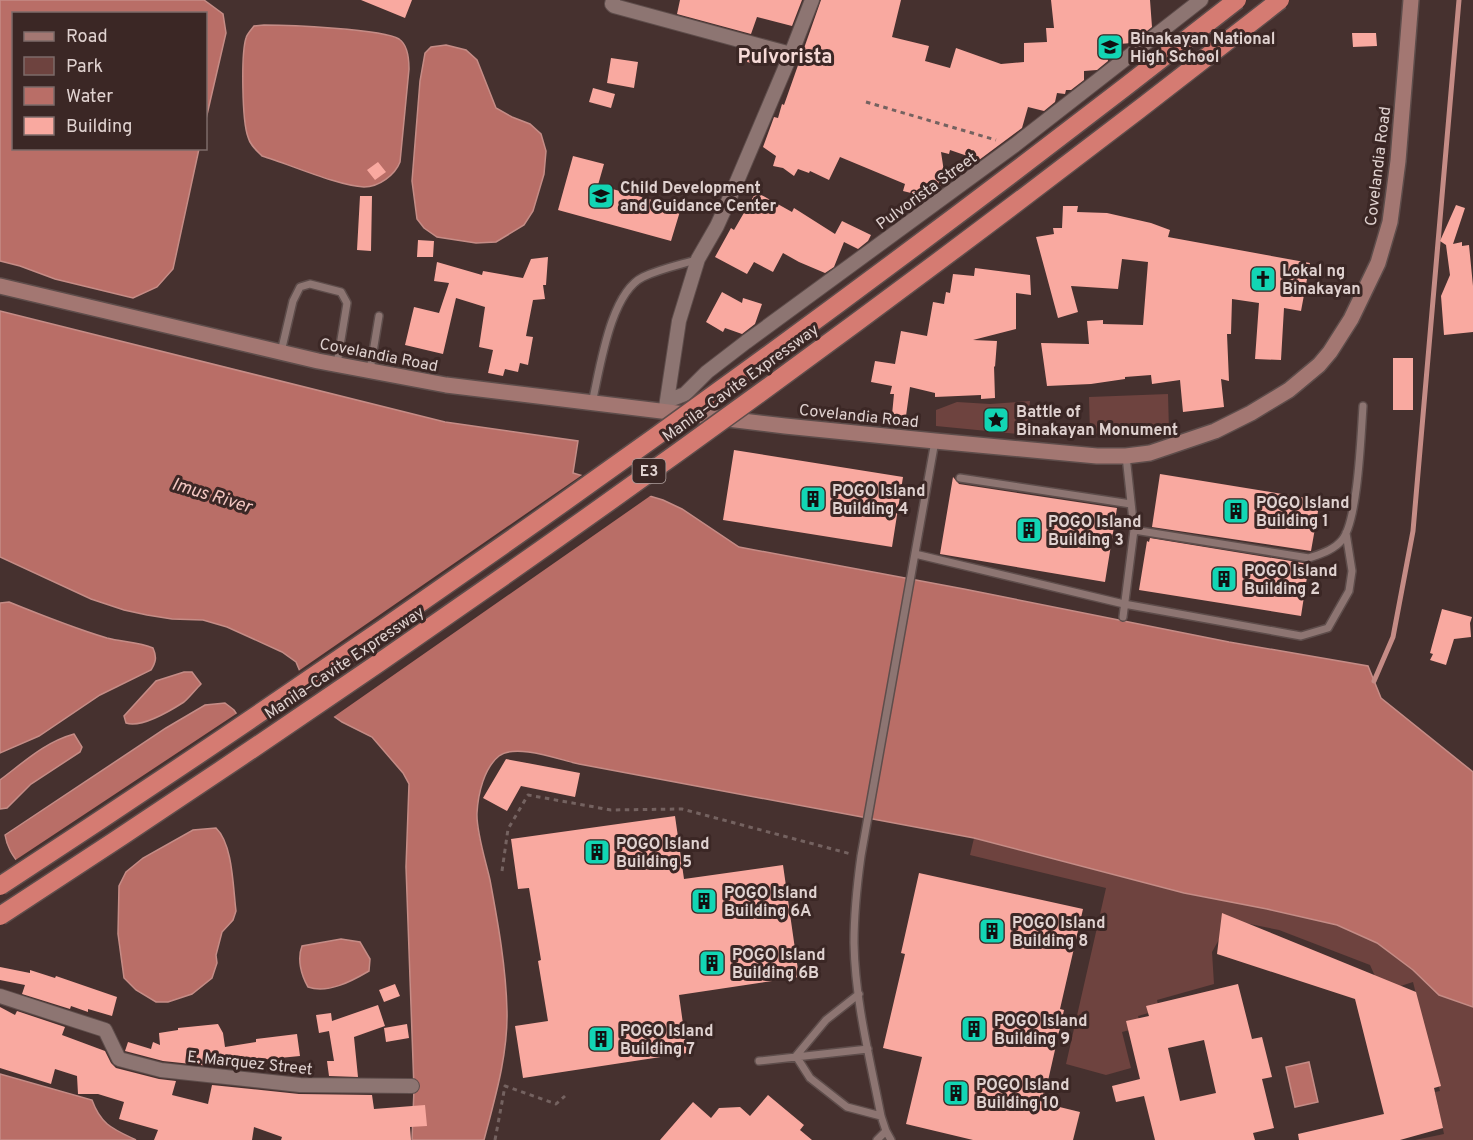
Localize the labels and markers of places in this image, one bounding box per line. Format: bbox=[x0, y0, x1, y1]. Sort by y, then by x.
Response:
place label: Binakayan National High School bbox=[1130, 30, 1275, 68]
school or university icon: Binakayan National High School bbox=[1095, 32, 1125, 62]
place label: Child Development and Guidance Center bbox=[620, 179, 777, 217]
school or university icon: Child Development and Guidance Center bbox=[586, 181, 616, 211]
place label: Lokal ng Binakayan bbox=[1282, 262, 1361, 300]
church icon: Lokal ng Binakayan bbox=[1248, 264, 1278, 294]
place label: Battle of Binakayan Monument bbox=[1016, 403, 1178, 441]
place icon: Battle of Binakayan Monument bbox=[981, 405, 1011, 435]
place label: POGO Island Building 4 bbox=[832, 482, 925, 520]
building icon: POGO Island Building 4 bbox=[798, 484, 828, 514]
place label: POGO Island Building 1 bbox=[1256, 494, 1349, 532]
building icon: POGO Island Building 1 bbox=[1221, 496, 1251, 526]
place label: POGO Island Building 3 bbox=[1048, 513, 1141, 551]
building icon: POGO Island Building 3 bbox=[1014, 515, 1044, 545]
place label: POGO Island Building 2 bbox=[1244, 562, 1337, 600]
building icon: POGO Island Building 2 bbox=[1209, 564, 1239, 594]
place label: POGO Island Building 5 bbox=[616, 835, 709, 873]
building icon: POGO Island Building 5 bbox=[582, 837, 612, 867]
place label: POGO Island Building 6A bbox=[724, 884, 817, 922]
building icon: POGO Island Building 6A bbox=[689, 886, 719, 916]
place label: POGO Island Building 8 bbox=[1012, 914, 1105, 952]
building icon: POGO Island Building 8 bbox=[977, 916, 1007, 946]
place label: POGO Island Building 6B bbox=[732, 946, 825, 984]
building icon: POGO Island Building 6B bbox=[697, 948, 727, 978]
place label: POGO Island Building 9 bbox=[994, 1012, 1087, 1050]
building icon: POGO Island Building 9 bbox=[959, 1014, 989, 1044]
place label: POGO Island Building 7 bbox=[620, 1022, 713, 1060]
building icon: POGO Island Building 7 bbox=[586, 1024, 616, 1054]
place label: POGO Island Building 10 bbox=[976, 1076, 1069, 1114]
building icon: POGO Island Building 10 bbox=[941, 1078, 971, 1108]

